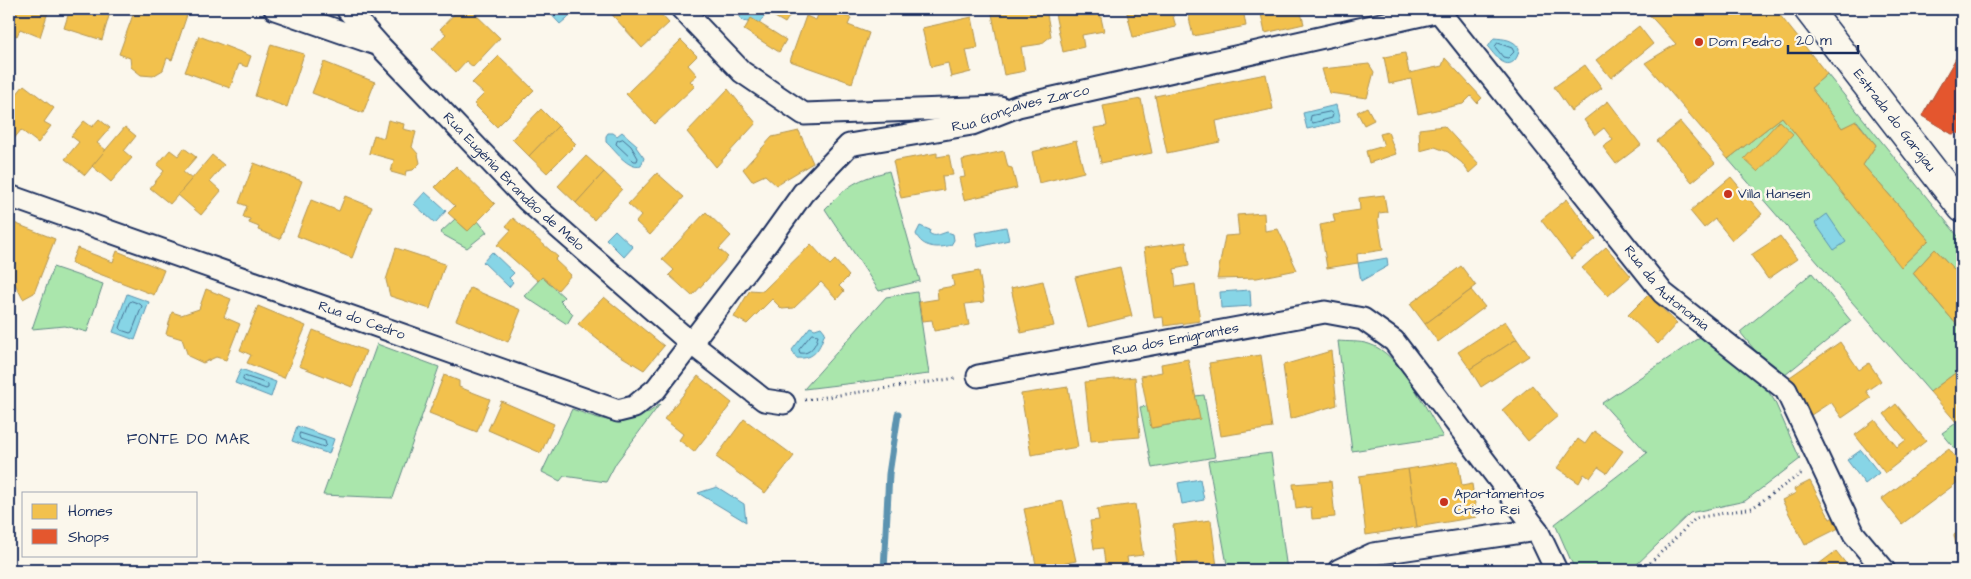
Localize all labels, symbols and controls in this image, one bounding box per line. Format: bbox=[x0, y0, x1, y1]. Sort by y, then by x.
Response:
scale bar bbox=[1788, 22, 1858, 54]
text: 20 m bbox=[1796, 30, 1832, 51]
place label: Dom Pedro bbox=[1709, 32, 1782, 52]
marker: Dom Pedro bbox=[1693, 36, 1705, 48]
street label: Estrada do Garajau bbox=[1848, 65, 1940, 176]
street label: Rua Gonçalves Zarco bbox=[950, 80, 1091, 137]
street label: Rua Eugénia Brandão de Melo bbox=[438, 108, 589, 256]
place label: Villa Hansen bbox=[1738, 184, 1810, 204]
marker: Villa Hansen bbox=[1722, 188, 1734, 200]
street label: Rua da Autonomia bbox=[1619, 241, 1713, 336]
street label: Rua do Cedro bbox=[316, 296, 408, 345]
street label: Rua dos Emigrantes bbox=[1111, 318, 1241, 361]
district label: FONTE DO MAR bbox=[127, 429, 251, 450]
place label: Apartamentos Cristo Rei bbox=[1454, 484, 1544, 520]
legend bbox=[22, 492, 198, 556]
marker: Apartamentos Cristo Rei bbox=[1438, 496, 1450, 508]
text: Homes bbox=[68, 501, 113, 522]
text: Shops bbox=[68, 527, 110, 548]

